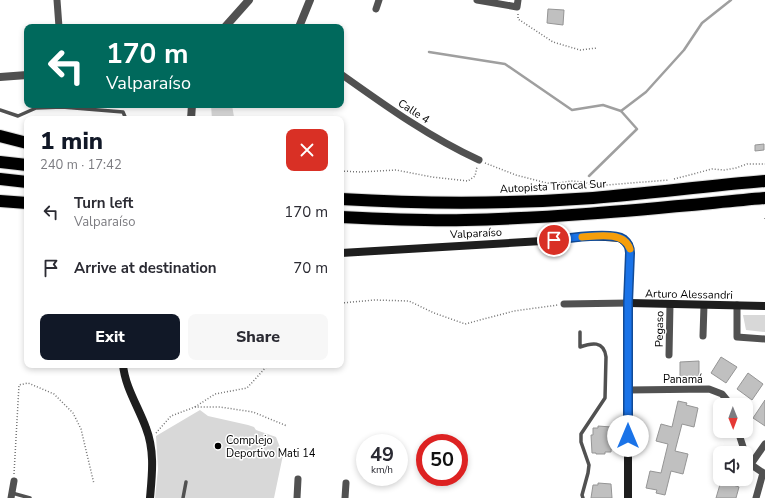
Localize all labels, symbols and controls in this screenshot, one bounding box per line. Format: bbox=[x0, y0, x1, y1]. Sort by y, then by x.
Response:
text: 170 m bbox=[106, 35, 189, 73]
icon: left bbox=[40, 40, 92, 92]
text: Valparaíso bbox=[106, 71, 191, 95]
street label: Calle 4 bbox=[395, 96, 433, 127]
text: 1 min bbox=[40, 125, 103, 157]
button: close bbox=[286, 129, 328, 171]
text: 240 m · 17:42 bbox=[40, 156, 122, 174]
street label: Autopista Troncal Sur bbox=[499, 176, 607, 197]
text: Turn left bbox=[74, 193, 133, 213]
icon: left bbox=[40, 201, 62, 223]
text: 170 m bbox=[284, 202, 328, 222]
text: Valparaíso bbox=[74, 213, 135, 231]
pin bbox=[537, 223, 571, 257]
street label: Valparaíso bbox=[449, 225, 502, 242]
icon: arrive bbox=[543, 229, 565, 251]
icon: arrive bbox=[40, 257, 62, 279]
text: Arrive at destination bbox=[74, 258, 217, 278]
text: 70 m bbox=[293, 258, 328, 278]
street label: Arturo Alessandri bbox=[645, 286, 733, 303]
street label: Pegaso bbox=[652, 311, 667, 347]
button: Exit bbox=[40, 314, 180, 360]
button: Share bbox=[188, 314, 328, 360]
street label: Panamá bbox=[663, 372, 703, 387]
north arrow bbox=[713, 398, 753, 438]
map controls bbox=[713, 398, 753, 486]
position arrow bbox=[607, 415, 649, 457]
place label: Complejo Deportivo Mati 14 bbox=[226, 433, 316, 461]
speed limit sign: 50 bbox=[416, 434, 468, 486]
marker: Complejo Deportivo Mati 14 bbox=[213, 441, 223, 451]
text: 49 bbox=[370, 441, 394, 468]
button: sound bbox=[713, 446, 753, 486]
text: km/h bbox=[371, 463, 393, 477]

